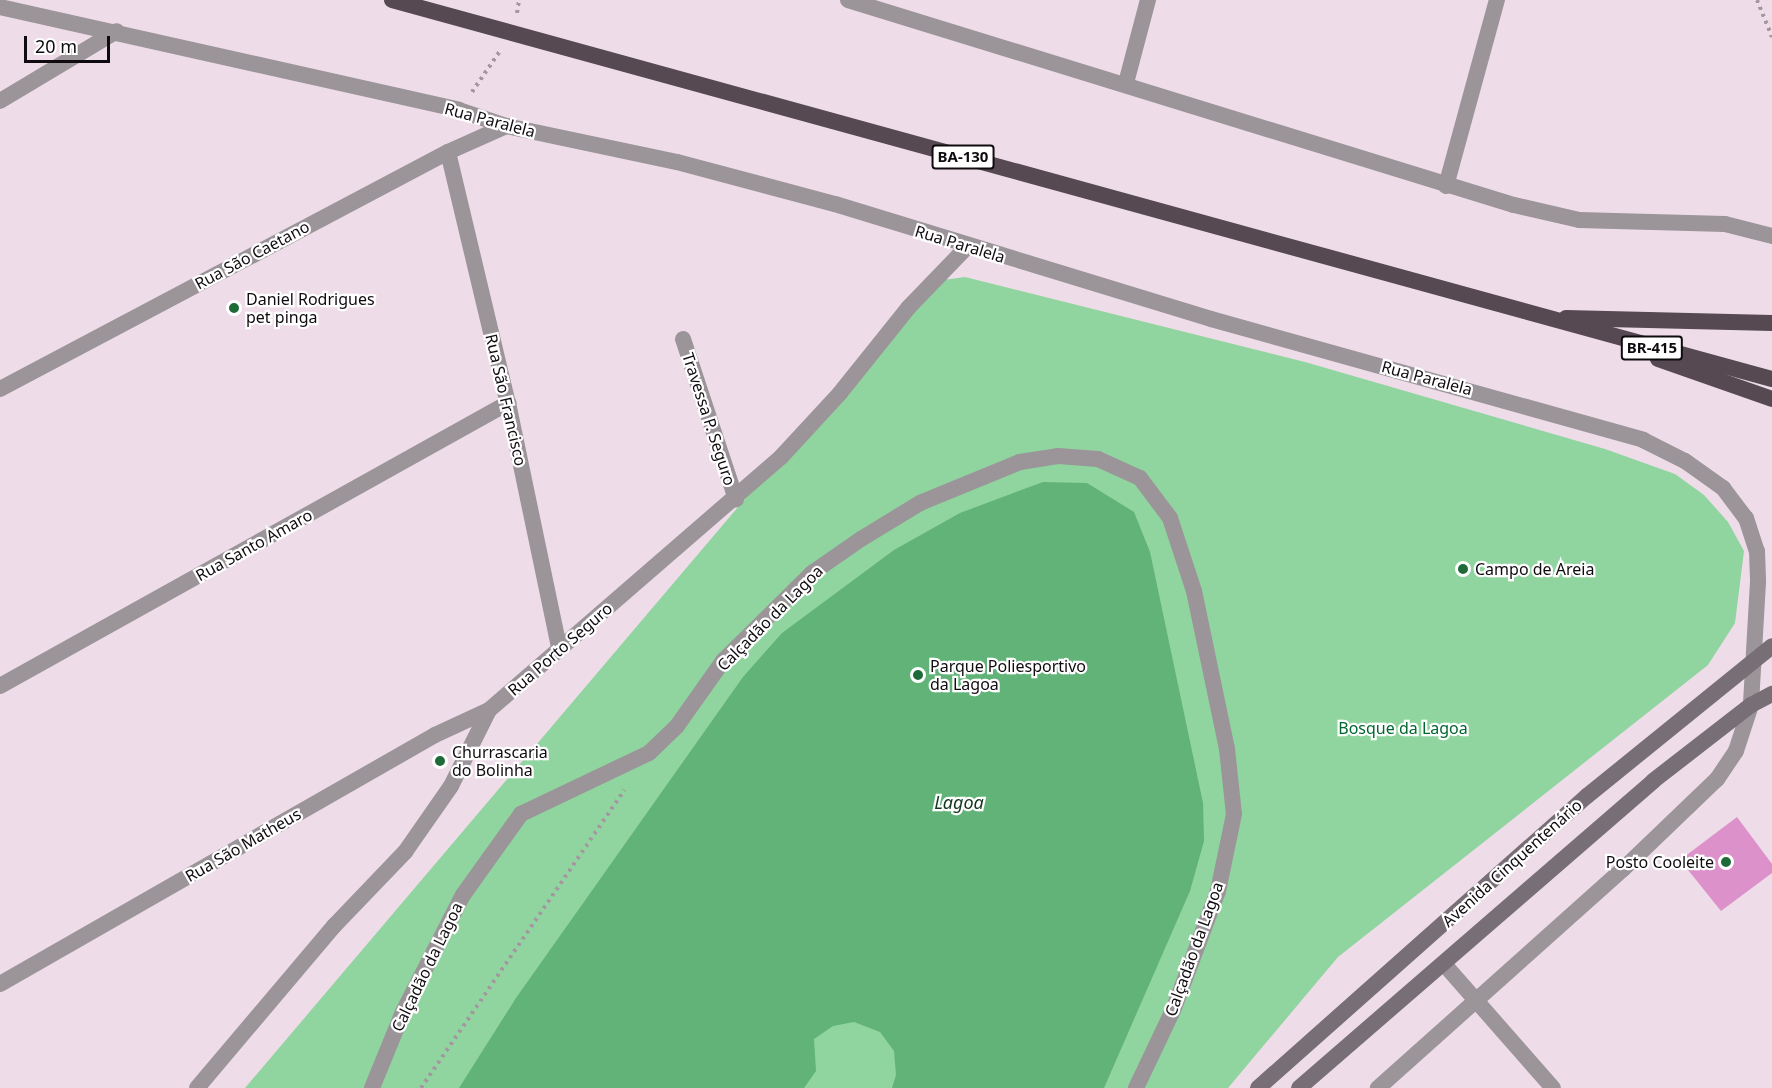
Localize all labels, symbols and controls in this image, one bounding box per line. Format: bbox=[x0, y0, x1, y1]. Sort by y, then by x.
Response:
scale bar bbox=[27, 24, 112, 62]
text: 20 m bbox=[35, 34, 77, 58]
street label: Rua Paralela bbox=[443, 99, 537, 141]
road number: BA-130 bbox=[932, 145, 994, 169]
street label: Rua São Caetano bbox=[191, 217, 313, 293]
street label: Rua Paralela bbox=[913, 221, 1007, 267]
place label: Daniel Rodrigues pet pinga bbox=[246, 289, 375, 327]
marker: Daniel Rodrigues pet pinga bbox=[227, 301, 241, 315]
street label: Rua São Francisco bbox=[481, 332, 531, 468]
road number: BR-415 bbox=[1620, 336, 1684, 360]
street label: Travessa P. Seguro bbox=[678, 350, 740, 488]
street label: Rua Paralela bbox=[1380, 357, 1474, 399]
street label: Rua Santo Amaro bbox=[192, 505, 316, 585]
place label: Campo de Areia bbox=[1475, 559, 1594, 579]
street label: Calçadão da Lagoa bbox=[713, 561, 827, 675]
marker: Campo de Areia bbox=[1456, 562, 1470, 576]
street label: Rua Porto Seguro bbox=[504, 598, 616, 700]
place label: Parque Poliesportivo da Lagoa bbox=[930, 656, 1086, 694]
marker: Parque Poliesportivo da Lagoa bbox=[911, 668, 925, 682]
park label: Bosque da Lagoa bbox=[1338, 718, 1468, 738]
place label: Churrascaria do Bolinha bbox=[452, 742, 548, 780]
marker: Churrascaria do Bolinha bbox=[433, 754, 447, 768]
water label: Lagoa bbox=[934, 791, 984, 813]
street label: Avenida Cinquentenário bbox=[1438, 795, 1586, 931]
street label: Rua São Matheus bbox=[182, 804, 304, 886]
place label: Posto Cooleite bbox=[1606, 852, 1714, 872]
marker: Posto Cooleite bbox=[1719, 855, 1733, 869]
street label: Calçadão da Lagoa bbox=[1161, 879, 1227, 1019]
street label: Calçadão da Lagoa bbox=[387, 899, 467, 1035]

